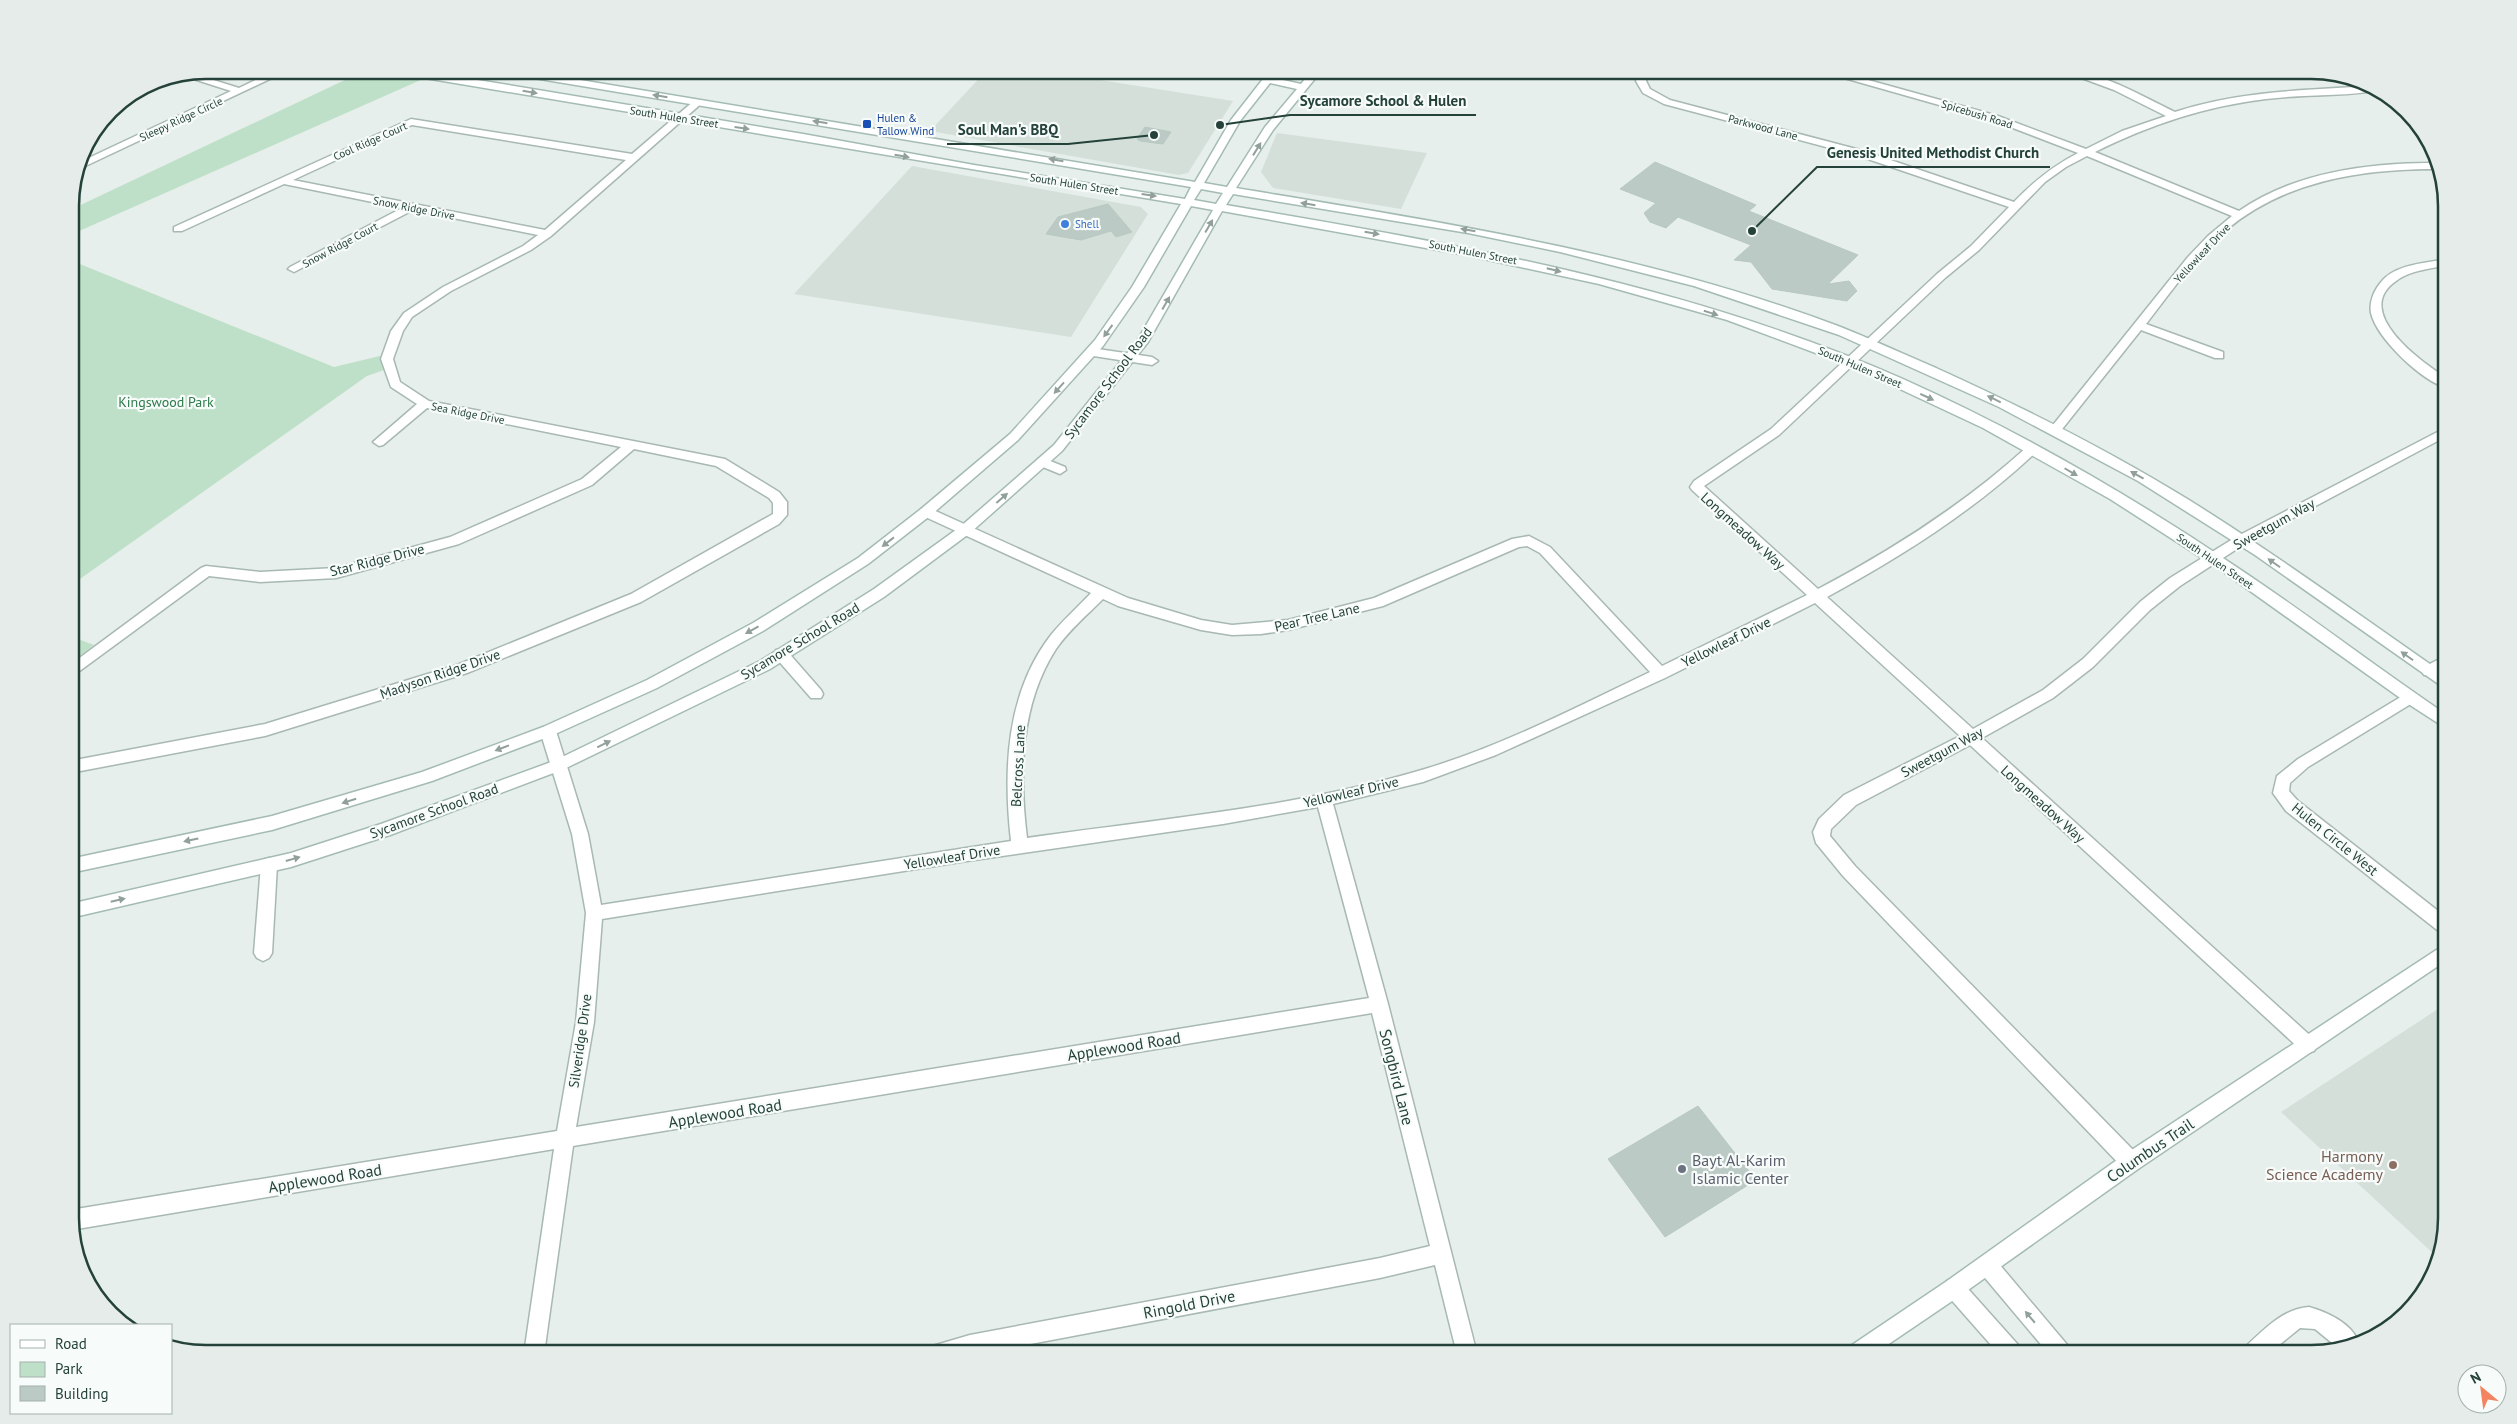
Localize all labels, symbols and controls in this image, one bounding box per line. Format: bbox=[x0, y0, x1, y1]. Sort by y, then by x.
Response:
callout: Sycamore School & Hulen bbox=[1290, 85, 1476, 115]
one-way arrow bbox=[522, 89, 538, 97]
one-way arrow bbox=[652, 91, 668, 99]
text: Sycamore School & Hulen bbox=[1300, 91, 1466, 110]
street label: Sleepy Ridge Circle bbox=[137, 93, 225, 144]
street label: Spicebush Road bbox=[1940, 97, 2014, 132]
street label: South Hulen Street bbox=[629, 103, 720, 131]
place label: Hulen & Tallow Wind bbox=[877, 111, 934, 138]
street label: Parkwood Lane bbox=[1727, 111, 1800, 143]
callout: Soul Man's BBQ bbox=[947, 114, 1068, 144]
one-way arrow bbox=[812, 117, 828, 125]
street label: Cool Ridge Court bbox=[331, 118, 409, 164]
marker: Hulen & Tallow Wind bbox=[861, 118, 873, 130]
text: Soul Man's BBQ bbox=[958, 120, 1059, 139]
one-way arrow bbox=[734, 124, 750, 132]
callout: Genesis United Methodist Church bbox=[1817, 137, 2050, 167]
one-way arrow bbox=[1253, 142, 1262, 155]
text: Genesis United Methodist Church bbox=[1827, 143, 2039, 162]
one-way arrow bbox=[894, 152, 910, 160]
one-way arrow bbox=[1048, 156, 1064, 164]
street label: South Hulen Street bbox=[1029, 170, 1120, 198]
one-way arrow bbox=[1141, 191, 1157, 199]
street label: Snow Ridge Drive bbox=[372, 193, 456, 223]
one-way arrow bbox=[1299, 200, 1315, 208]
place label: Shell bbox=[1075, 217, 1100, 231]
marker: Shell bbox=[1059, 218, 1071, 230]
street label: Snow Ridge Court bbox=[300, 219, 380, 271]
one-way arrow bbox=[1205, 219, 1214, 232]
street label: Yellowleaf Drive bbox=[2171, 220, 2233, 286]
one-way arrow bbox=[1460, 226, 1476, 234]
one-way arrow bbox=[1364, 230, 1380, 238]
street label: South Hulen Street bbox=[1428, 237, 1519, 267]
one-way arrow bbox=[1546, 266, 1561, 274]
one-way arrow bbox=[1162, 296, 1171, 309]
one-way arrow bbox=[1703, 310, 1718, 317]
street label: Sycamore School Road bbox=[1060, 324, 1156, 442]
one-way arrow bbox=[1103, 324, 1113, 338]
street label: South Hulen Street bbox=[1816, 343, 1904, 391]
one-way arrow bbox=[1053, 381, 1064, 394]
park label: Kingswood Park bbox=[118, 393, 214, 411]
one-way arrow bbox=[1920, 393, 1934, 401]
one-way arrow bbox=[1987, 395, 2001, 403]
street label: Sea Ridge Drive bbox=[430, 399, 506, 427]
one-way arrow bbox=[2064, 468, 2078, 477]
one-way arrow bbox=[2130, 471, 2145, 479]
street label: Longmeadow Way bbox=[1697, 488, 1789, 574]
one-way arrow bbox=[996, 492, 1008, 504]
street label: Sweetgum Way bbox=[2230, 494, 2318, 554]
street label: South Hulen Street bbox=[2174, 530, 2256, 592]
one-way arrow bbox=[881, 537, 895, 547]
street label: Star Ridge Drive bbox=[328, 540, 426, 580]
one-way arrow bbox=[2267, 558, 2281, 568]
street label: Sycamore School Road bbox=[737, 598, 863, 684]
street label: Pear Tree Lane bbox=[1273, 598, 1361, 636]
street label: Yellowleaf Drive bbox=[1678, 613, 1774, 671]
one-way arrow bbox=[744, 626, 759, 634]
street label: Madyson Ridge Drive bbox=[377, 645, 503, 703]
one-way arrow bbox=[2400, 651, 2414, 661]
street label: Sweetgum Way bbox=[1898, 723, 1987, 781]
street label: Belcross Lane bbox=[1007, 725, 1029, 807]
one-way arrow bbox=[596, 740, 611, 749]
one-way arrow bbox=[494, 744, 509, 752]
street label: Longmeadow Way bbox=[1997, 761, 2089, 847]
street label: Yellowleaf Drive bbox=[1302, 772, 1400, 812]
street label: Sycamore School Road bbox=[367, 779, 501, 843]
one-way arrow bbox=[341, 798, 356, 806]
street label: Hulen Circle West bbox=[2288, 799, 2382, 879]
one-way arrow bbox=[183, 836, 198, 844]
street label: Yellowleaf Drive bbox=[903, 841, 1001, 873]
one-way arrow bbox=[286, 855, 301, 863]
one-way arrow bbox=[110, 896, 125, 904]
street label: Silveridge Drive bbox=[564, 993, 596, 1089]
street label: Applewood Road bbox=[1066, 1027, 1182, 1065]
street label: Songbird Lane bbox=[1375, 1027, 1419, 1127]
street label: Applewood Road bbox=[667, 1094, 783, 1132]
street label: Columbus Trail bbox=[2103, 1113, 2198, 1186]
place label: Harmony Science Academy bbox=[2266, 1146, 2384, 1184]
place label: Bayt Al-Karim Islamic Center bbox=[1692, 1150, 1789, 1188]
street label: Applewood Road bbox=[267, 1159, 383, 1197]
marker: Harmony Science Academy bbox=[2387, 1159, 2399, 1171]
marker: Bayt Al-Karim Islamic Center bbox=[1676, 1163, 1688, 1175]
street label: Ringold Drive bbox=[1141, 1285, 1237, 1323]
one-way arrow bbox=[2025, 1310, 2036, 1323]
legend bbox=[10, 1324, 172, 1414]
text: Road bbox=[55, 1334, 87, 1353]
text: Park bbox=[55, 1359, 83, 1378]
north arrow bbox=[2457, 1364, 2507, 1414]
text: N bbox=[2467, 1368, 2484, 1388]
text: Building bbox=[55, 1384, 109, 1403]

